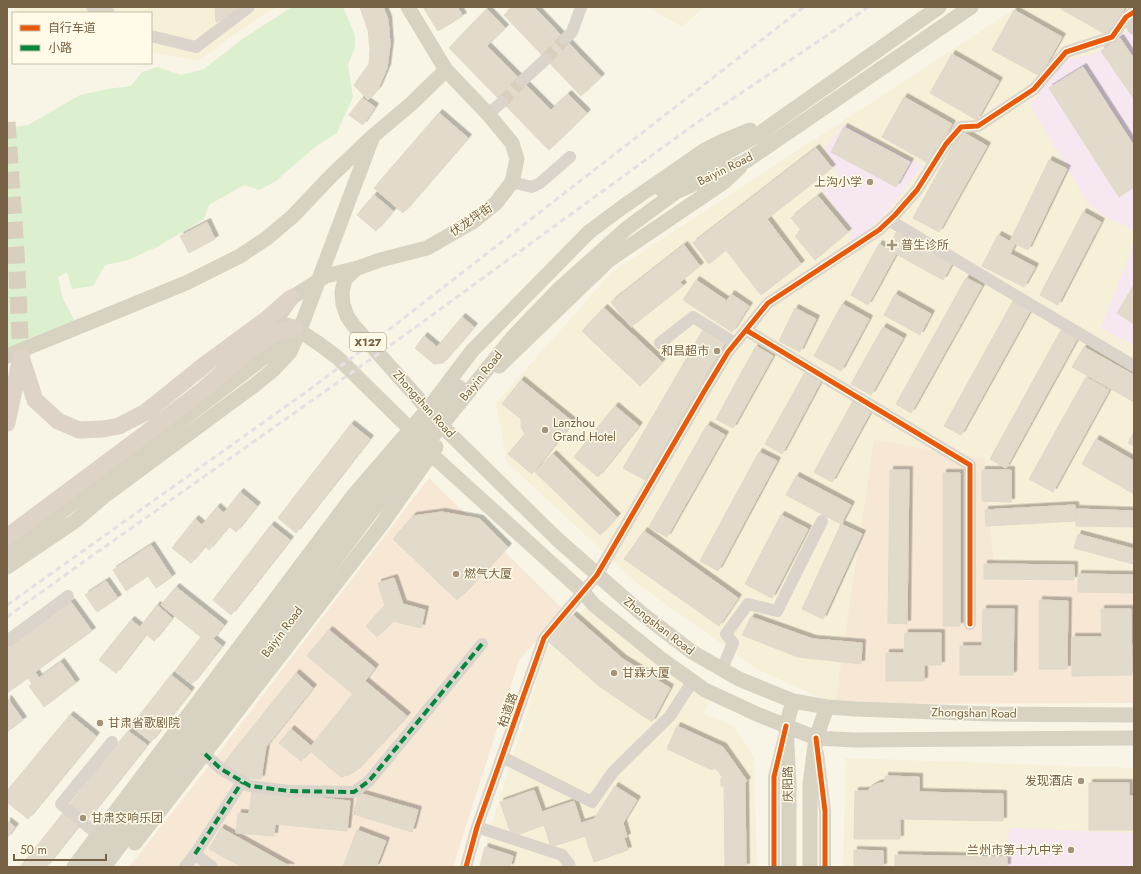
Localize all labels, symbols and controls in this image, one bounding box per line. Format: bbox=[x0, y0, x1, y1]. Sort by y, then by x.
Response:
legend bbox=[12, 12, 152, 64]
text: 自行车道 bbox=[48, 19, 96, 37]
text: 小路 bbox=[48, 39, 72, 57]
street label: Baiyin Road bbox=[694, 148, 756, 190]
place label: 上沟小学 bbox=[814, 173, 862, 191]
marker: 上沟小学 bbox=[865, 177, 875, 187]
street label: 伏龙坪街 bbox=[446, 199, 496, 241]
place label: 普生诊所 bbox=[901, 236, 949, 254]
marker: 普生诊所 bbox=[886, 239, 898, 251]
road number: X127 bbox=[350, 333, 386, 351]
place label: 和昌超市 bbox=[661, 342, 709, 360]
marker: 和昌超市 bbox=[712, 346, 722, 356]
street label: Baiyin Road bbox=[455, 347, 507, 405]
street label: Zhongshan Road bbox=[389, 366, 459, 442]
place label: Lanzhou Grand Hotel bbox=[553, 414, 616, 446]
marker: Lanzhou Grand Hotel bbox=[540, 425, 550, 435]
place label: 燃气大厦 bbox=[464, 565, 512, 583]
marker: 燃气大厦 bbox=[451, 569, 461, 579]
street label: Zhongshan Road bbox=[620, 593, 698, 659]
street label: Baiyin Road bbox=[257, 603, 307, 661]
place label: 甘霖大厦 bbox=[622, 664, 670, 682]
marker: 甘霖大厦 bbox=[609, 668, 619, 678]
street label: 柏道路 bbox=[494, 690, 522, 730]
street label: Zhongshan Road bbox=[931, 703, 1017, 723]
place label: 甘肃省歌剧院 bbox=[108, 714, 180, 732]
marker: 甘肃省歌剧院 bbox=[95, 718, 105, 728]
street label: 庆阳路 bbox=[779, 766, 797, 802]
place label: 发现酒店 bbox=[1025, 772, 1073, 790]
marker: 发现酒店 bbox=[1076, 776, 1086, 786]
place label: 甘肃交响乐团 bbox=[91, 809, 163, 827]
marker: 甘肃交响乐团 bbox=[78, 813, 88, 823]
scale bar bbox=[14, 836, 106, 862]
text: 50 m bbox=[20, 841, 47, 859]
place label: 兰州市第十九中学 bbox=[967, 841, 1063, 859]
marker: 兰州市第十九中学 bbox=[1066, 845, 1076, 855]

